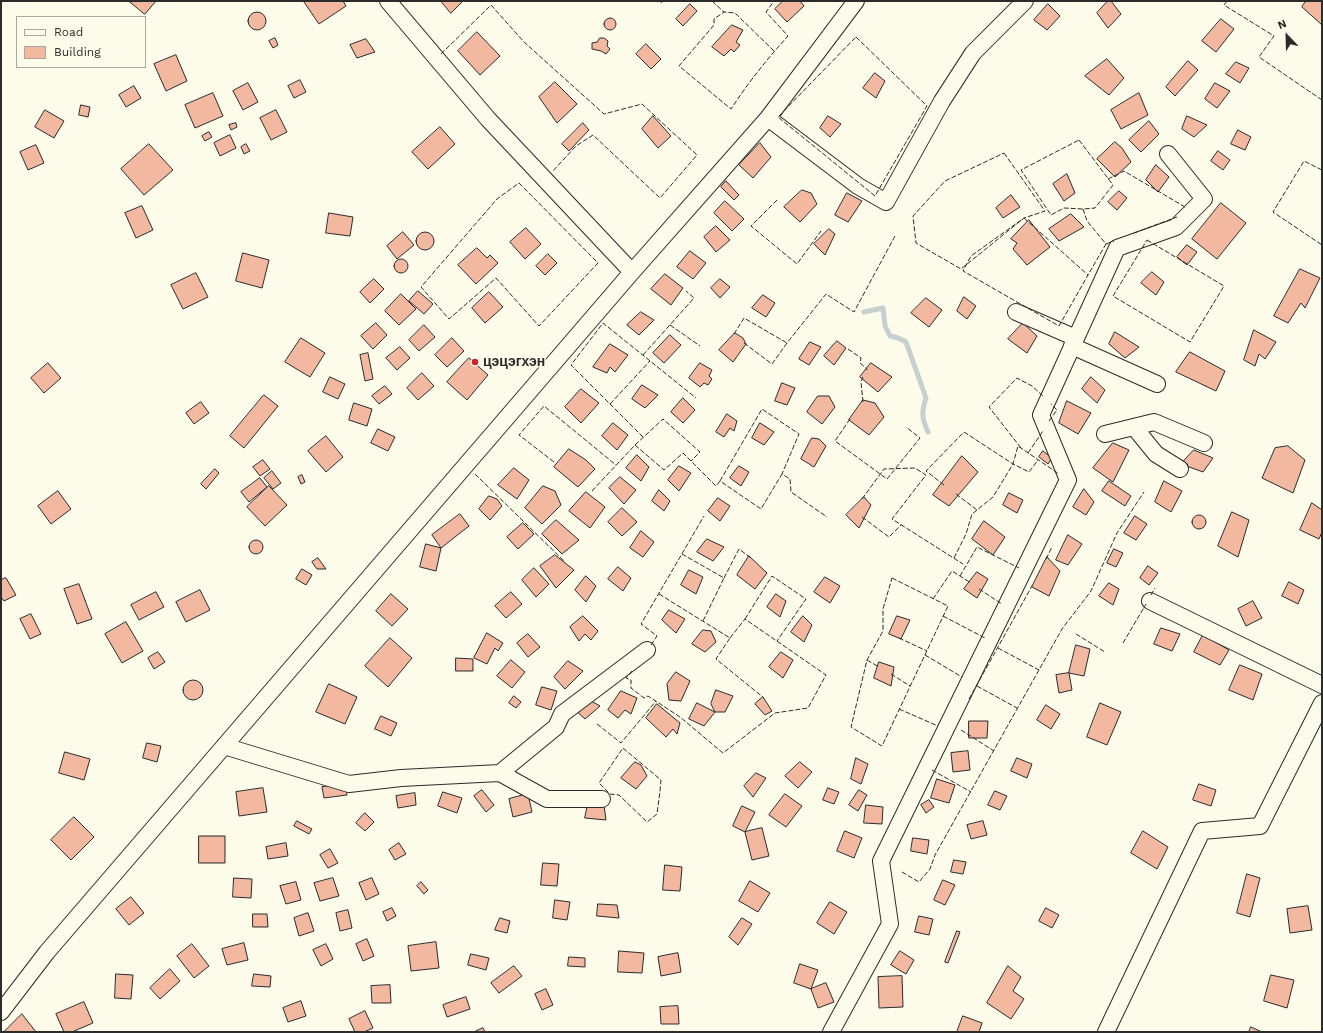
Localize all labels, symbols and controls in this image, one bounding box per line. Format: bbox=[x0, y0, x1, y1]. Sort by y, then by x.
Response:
legend bbox=[16, 16, 146, 68]
north arrow bbox=[1267, 16, 1307, 56]
text: N bbox=[1276, 17, 1288, 32]
text: Road bbox=[54, 25, 83, 39]
text: Building bbox=[54, 45, 101, 59]
place label: цэцэгхэн bbox=[483, 354, 545, 370]
marker: цэцэгхэн bbox=[470, 357, 480, 367]

